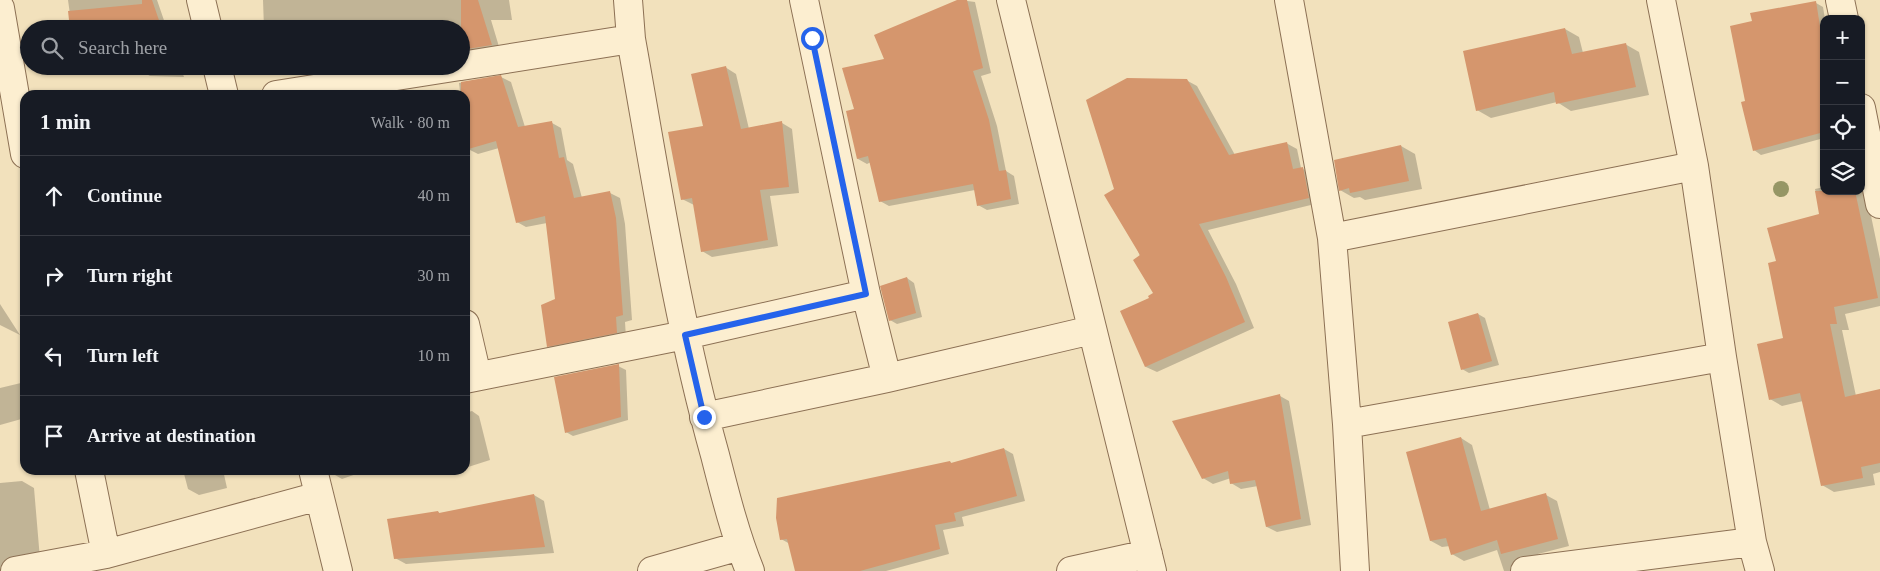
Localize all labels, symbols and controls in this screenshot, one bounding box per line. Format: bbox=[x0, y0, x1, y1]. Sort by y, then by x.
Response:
map controls bbox=[1820, 15, 1865, 195]
button: + bbox=[1820, 15, 1865, 60]
search box bbox=[20, 20, 470, 75]
route start bbox=[801, 27, 824, 50]
icon: search bbox=[38, 34, 66, 62]
text: Search here bbox=[78, 37, 167, 58]
button: − bbox=[1820, 60, 1865, 105]
button: locate bbox=[1820, 105, 1865, 150]
text: 1 min bbox=[40, 110, 91, 134]
text: Walk · 80 m bbox=[371, 114, 450, 131]
button: layers bbox=[1820, 150, 1865, 195]
icon: ahead bbox=[40, 182, 68, 210]
text: Continue bbox=[87, 185, 162, 206]
text: 40 m bbox=[418, 187, 450, 204]
icon: right bbox=[40, 262, 68, 290]
text: Turn right bbox=[87, 265, 172, 286]
text: 30 m bbox=[418, 267, 450, 284]
icon: left bbox=[40, 342, 68, 370]
text: Turn left bbox=[87, 345, 159, 366]
text: 10 m bbox=[418, 347, 450, 364]
route end bbox=[693, 406, 716, 429]
icon: arrive bbox=[40, 422, 68, 450]
text: Arrive at destination bbox=[87, 425, 256, 446]

